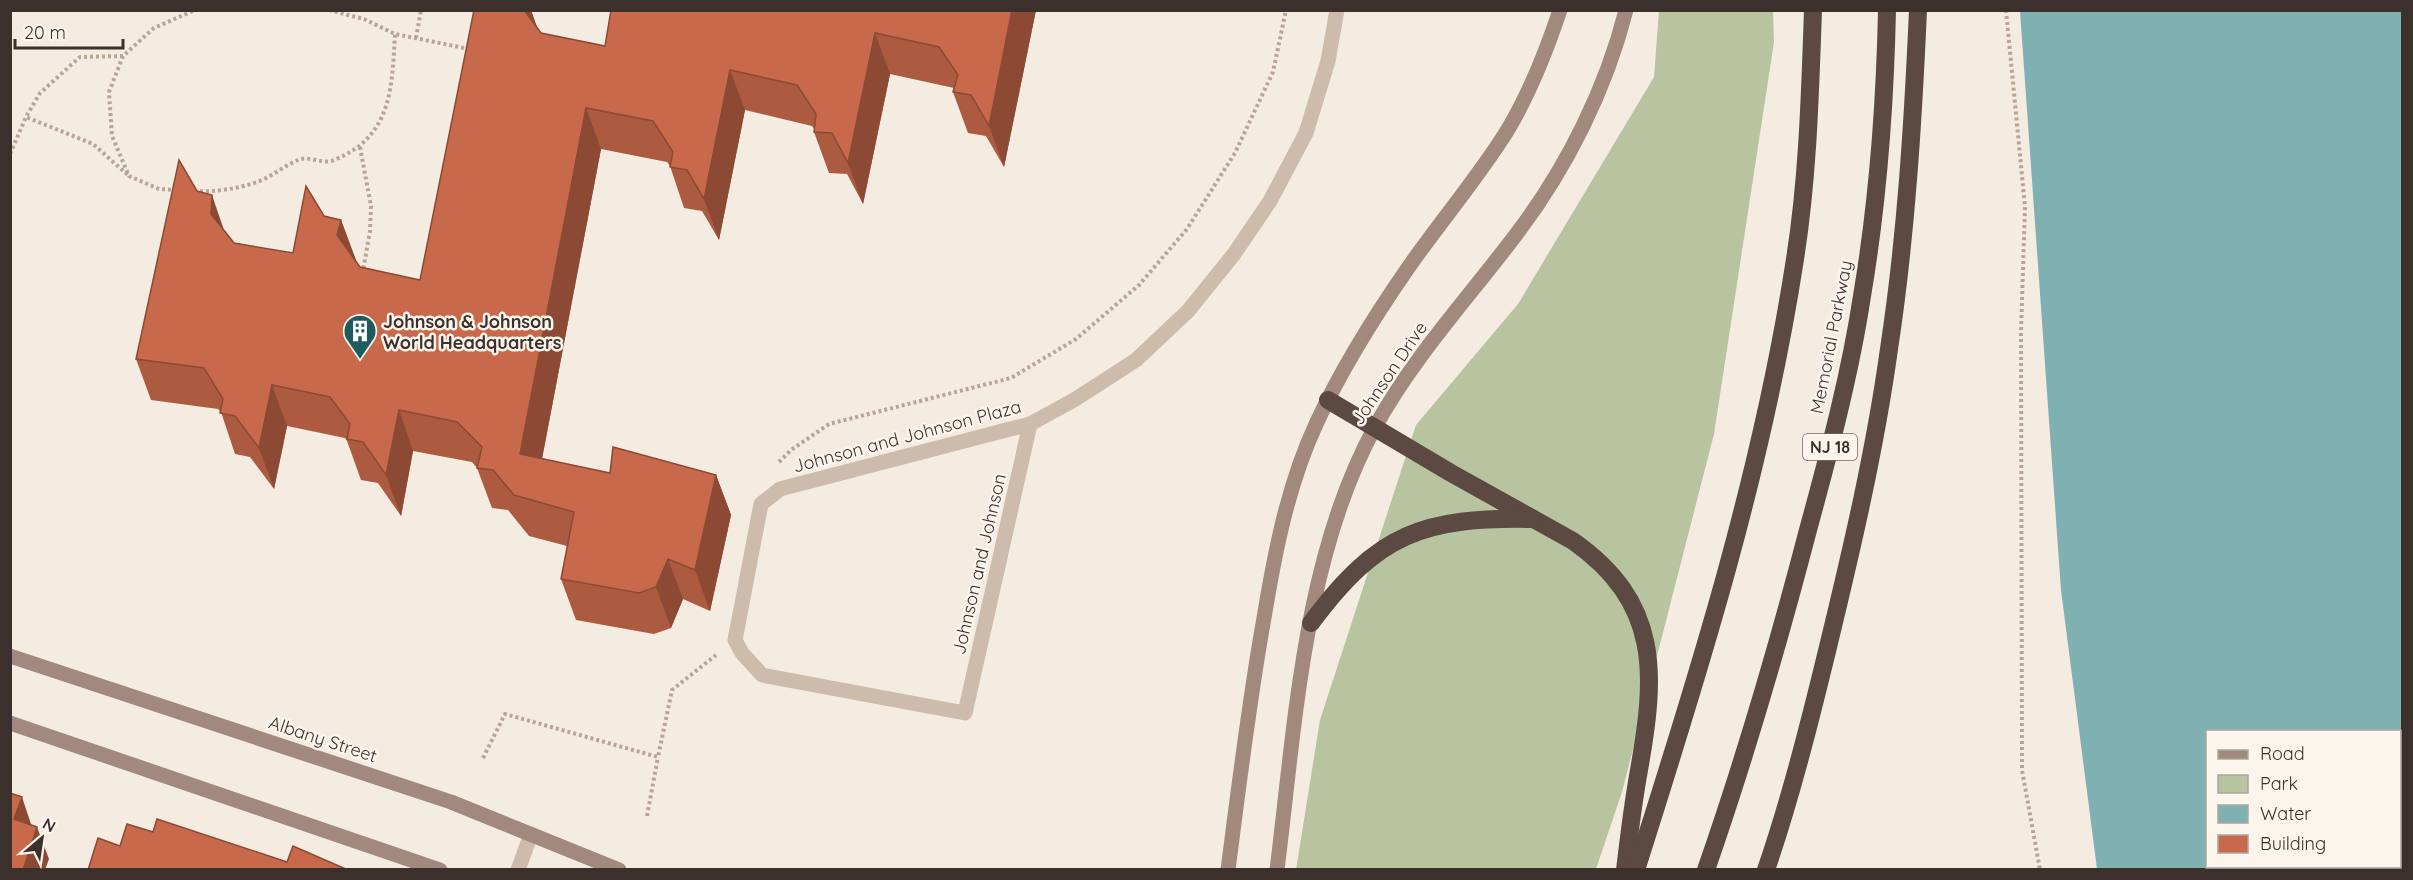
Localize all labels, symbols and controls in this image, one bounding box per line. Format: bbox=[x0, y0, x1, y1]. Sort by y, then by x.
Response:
scale bar bbox=[15, 12, 123, 50]
text: 20 m bbox=[24, 21, 66, 44]
street label: Memorial Parkway bbox=[1805, 258, 1857, 416]
place label: Johnson & Johnson World Headquarters bbox=[383, 310, 562, 354]
building icon: Johnson & Johnson World Headquarters bbox=[342, 313, 378, 360]
street label: Johnson Drive bbox=[1346, 317, 1432, 429]
street label: Johnson and Johnson Plaza bbox=[790, 394, 1024, 478]
road number: NJ 18 bbox=[1803, 434, 1857, 460]
street label: Johnson and Johnson bbox=[947, 471, 1011, 657]
street label: Albany Street bbox=[266, 711, 380, 767]
legend bbox=[2206, 730, 2401, 868]
text: Road bbox=[2260, 742, 2305, 765]
text: Park bbox=[2260, 772, 2298, 795]
text: Water bbox=[2260, 802, 2311, 825]
north arrow bbox=[12, 808, 72, 868]
text: N bbox=[39, 813, 59, 836]
text: Building bbox=[2260, 832, 2326, 855]

